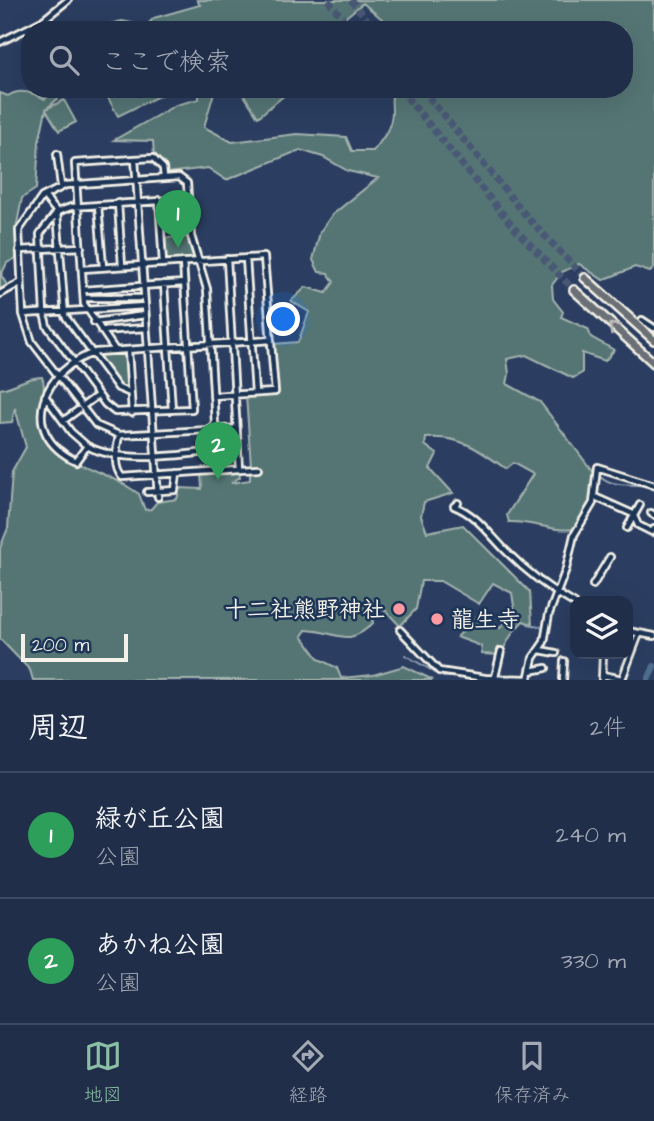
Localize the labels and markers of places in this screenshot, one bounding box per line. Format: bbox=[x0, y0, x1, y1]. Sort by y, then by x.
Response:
pin: 1 bbox=[155, 190, 201, 248]
pin: 2 bbox=[195, 422, 241, 480]
place label: 十二社熊野神社 bbox=[224, 594, 385, 626]
marker: 十二社熊野神社 bbox=[391, 601, 407, 617]
place label: 龍生寺 bbox=[451, 604, 520, 636]
marker: 龍生寺 bbox=[429, 611, 445, 627]

